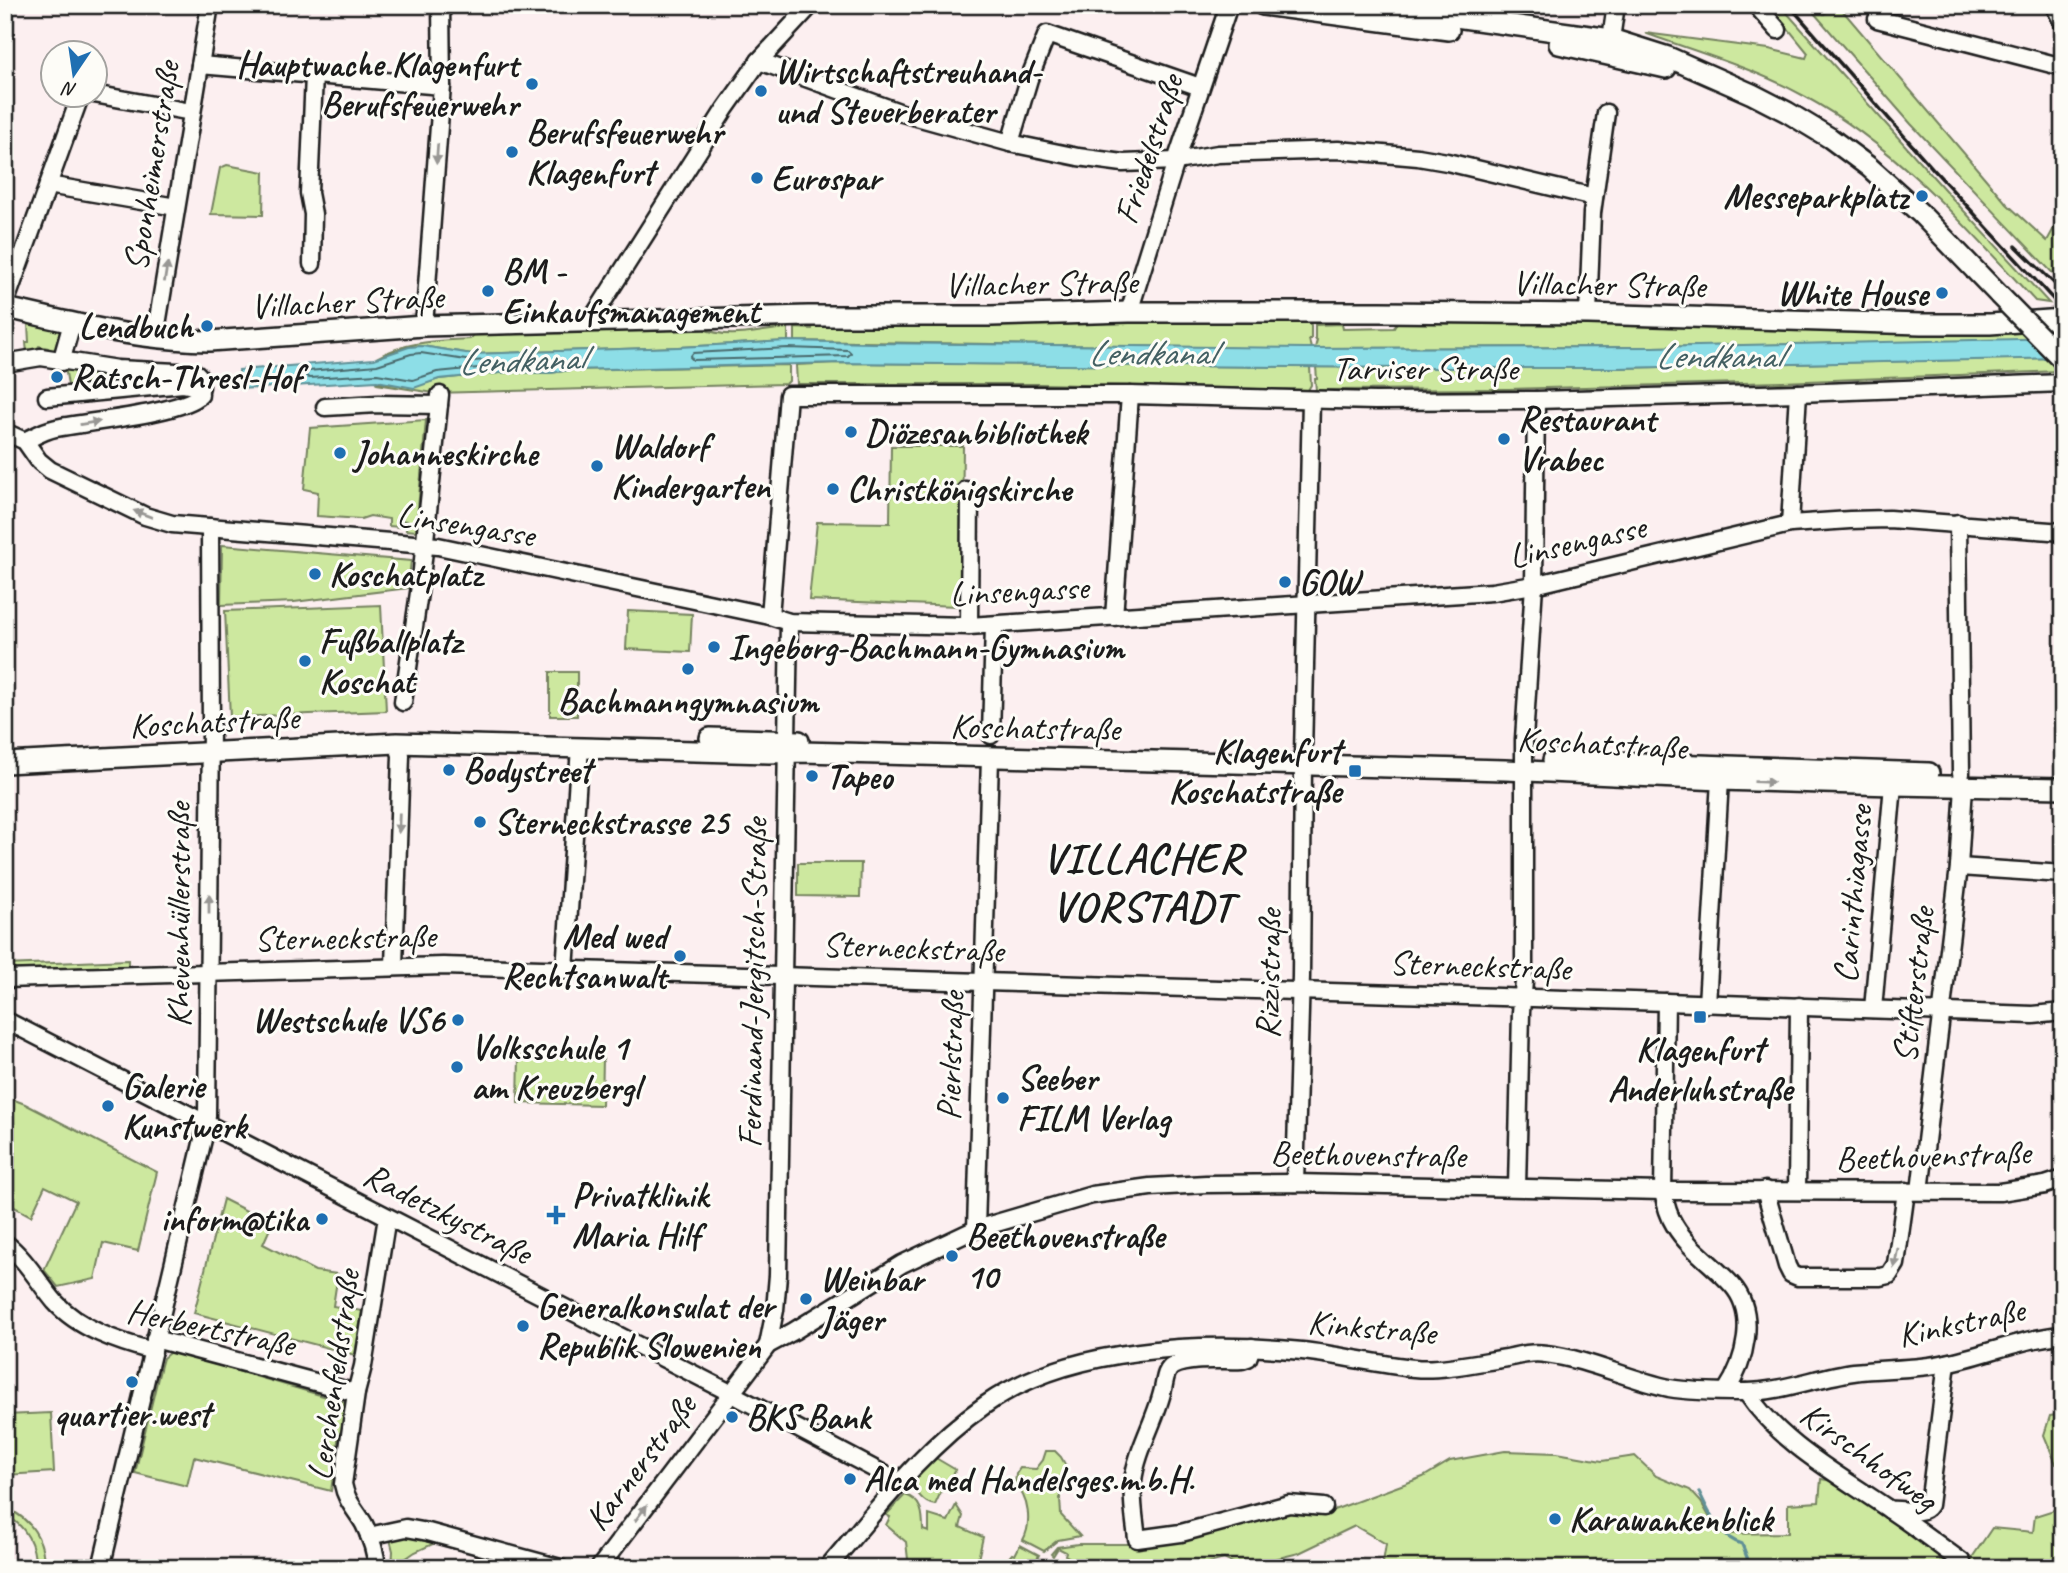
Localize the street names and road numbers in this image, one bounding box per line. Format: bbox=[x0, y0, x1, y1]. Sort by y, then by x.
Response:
street label: Sponheimerstraße bbox=[113, 56, 191, 274]
street label: Friedelstraße bbox=[1103, 66, 1194, 229]
street label: Villacher Straße bbox=[944, 259, 1140, 308]
street label: Villacher Straße bbox=[1512, 260, 1708, 309]
street label: Villacher Straße bbox=[250, 274, 447, 329]
street label: Tarviser Straße bbox=[1332, 346, 1520, 391]
street label: Linsengasse bbox=[394, 491, 540, 558]
street label: Linsengasse bbox=[1505, 503, 1652, 579]
street label: Linsengasse bbox=[949, 564, 1092, 617]
street label: Koschatstraße bbox=[128, 694, 302, 748]
street label: Koschatstraße bbox=[950, 704, 1123, 752]
street label: Koschatstraße bbox=[1516, 717, 1690, 771]
street label: Khevenhüllerstraße bbox=[156, 800, 201, 1027]
street label: Carinthiagasse bbox=[1822, 801, 1883, 985]
street label: Ferdinand-Jergitsch-Straße bbox=[727, 815, 778, 1148]
street label: Stifterstraße bbox=[1882, 902, 1946, 1065]
street label: Rizzistraße bbox=[1245, 906, 1292, 1039]
street label: Sterneckstraße bbox=[254, 913, 439, 962]
street label: Sterneckstraße bbox=[822, 922, 1007, 973]
street label: Sterneckstraße bbox=[1389, 940, 1574, 991]
street label: Pierlstraße bbox=[926, 988, 975, 1121]
street label: Beethovenstraße bbox=[1270, 1130, 1468, 1179]
street label: Beethovenstraße bbox=[1835, 1130, 2034, 1181]
street label: Radetzkystraße bbox=[356, 1152, 542, 1276]
street label: Lerchenfeldstraße bbox=[296, 1264, 371, 1483]
street label: Kinkstraße bbox=[1894, 1287, 2031, 1358]
street label: Herbertstraße bbox=[123, 1288, 301, 1368]
street label: Kinkstraße bbox=[1306, 1299, 1440, 1356]
street label: Karnerstraße bbox=[574, 1383, 708, 1540]
street label: Kirschhofweg bbox=[1791, 1392, 1948, 1523]

